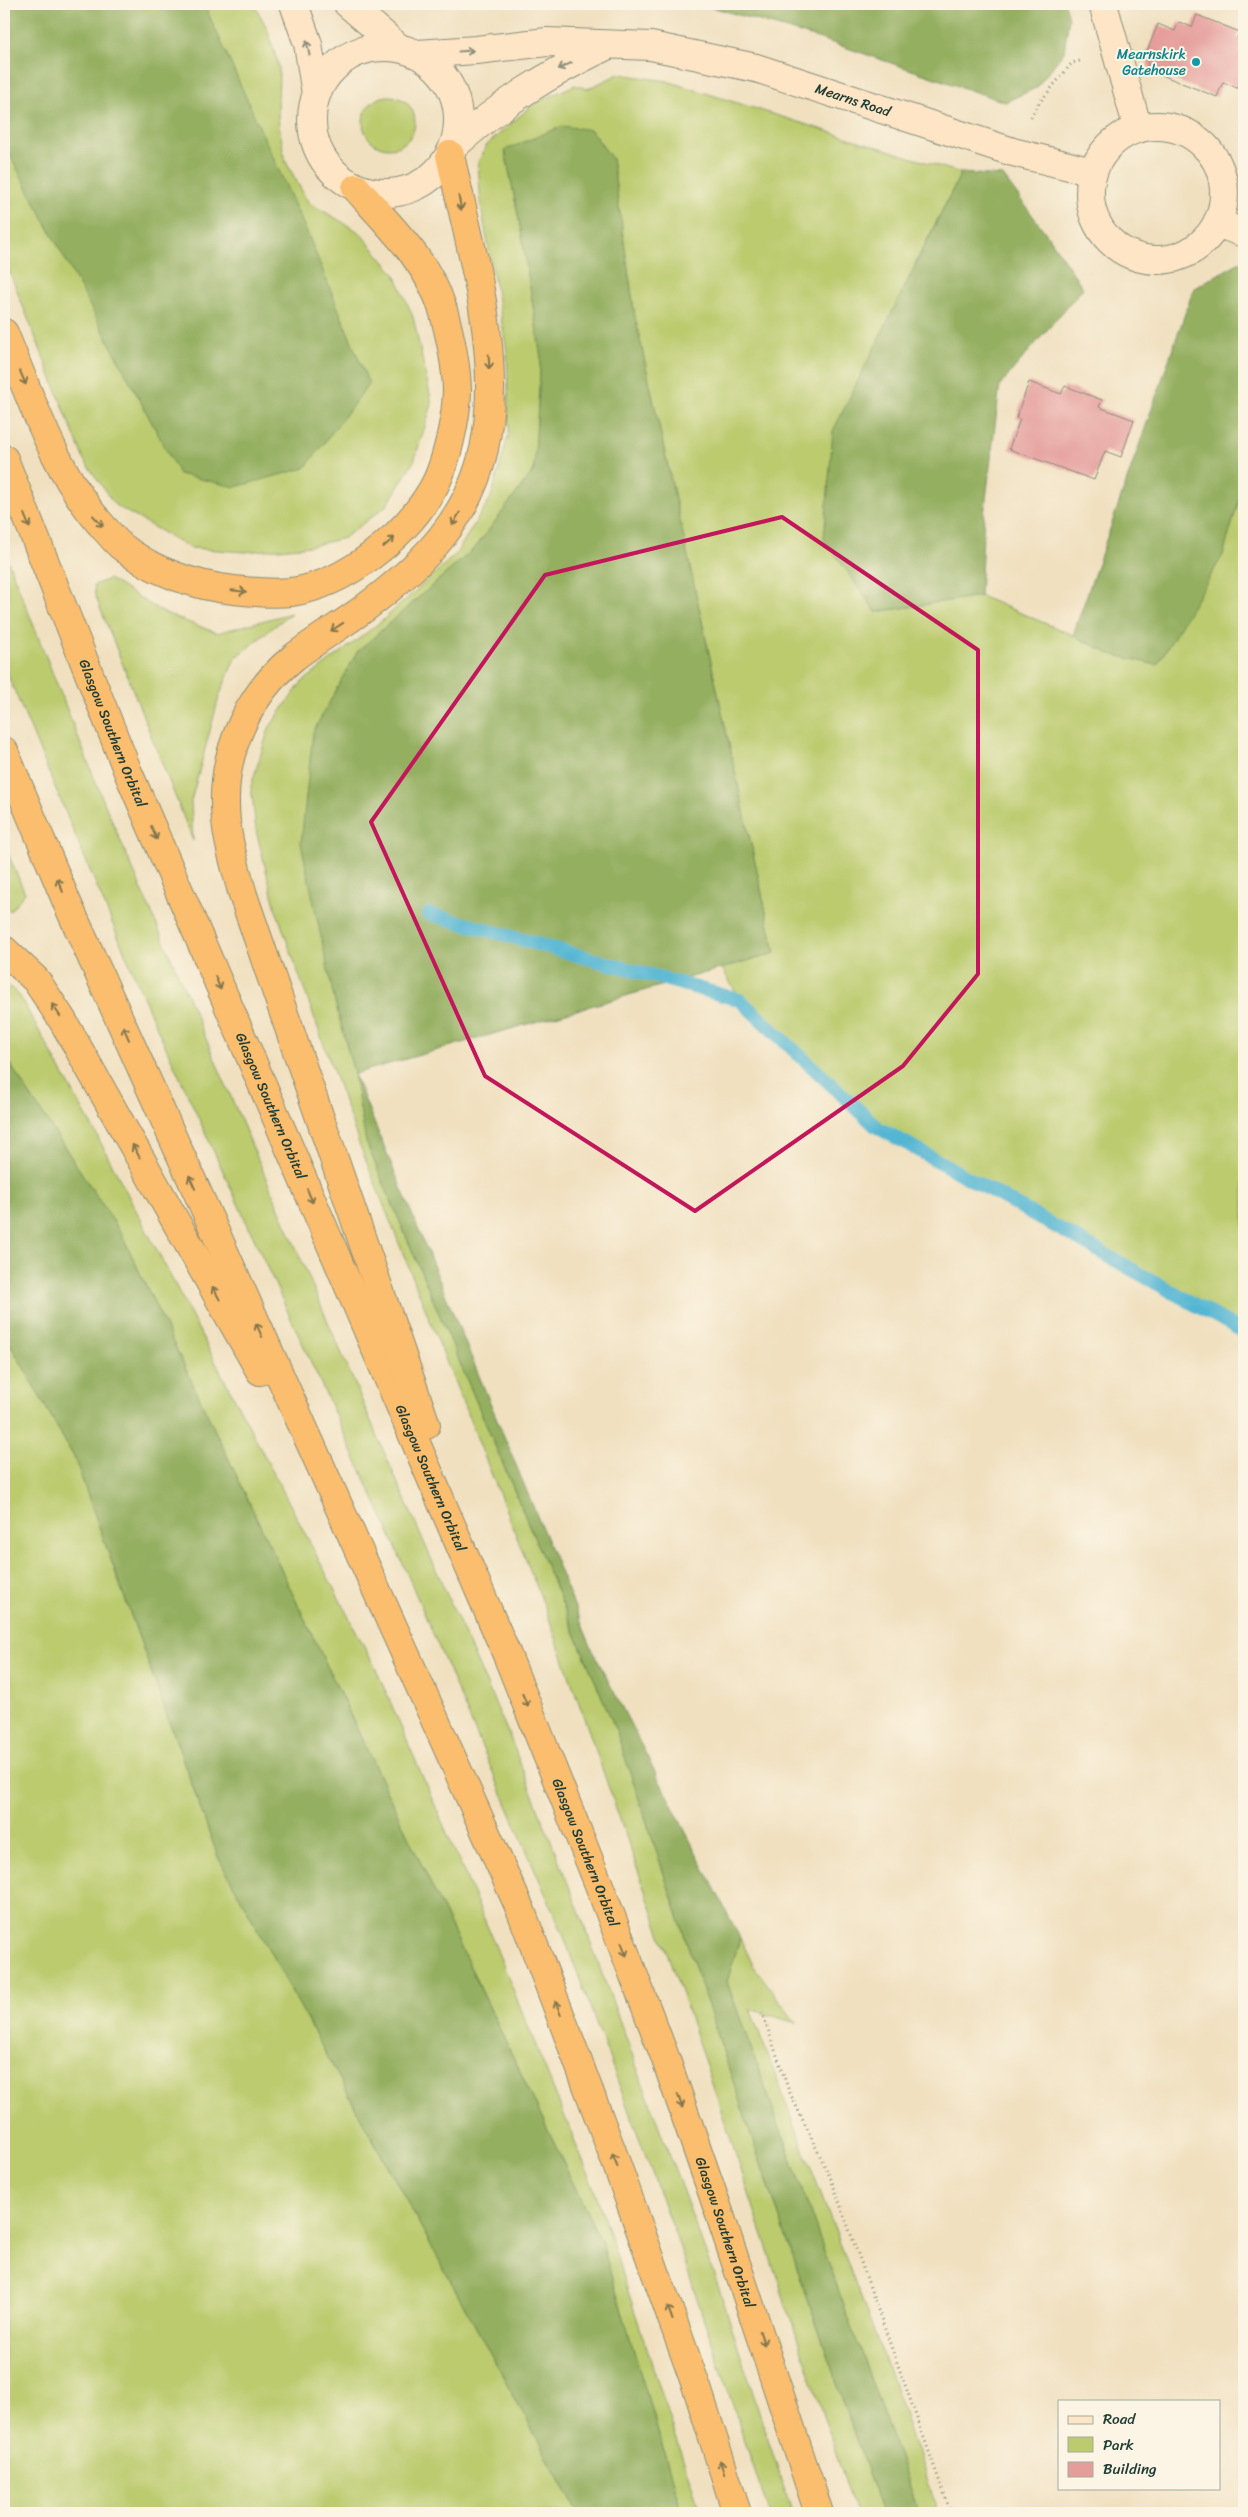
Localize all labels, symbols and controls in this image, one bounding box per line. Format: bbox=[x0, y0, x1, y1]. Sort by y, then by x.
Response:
one-way arrow bbox=[303, 40, 312, 56]
place label: Mearnskirk Gatehouse bbox=[1117, 42, 1186, 83]
one-way arrow bbox=[458, 47, 474, 56]
marker: Mearnskirk Gatehouse bbox=[1190, 56, 1202, 68]
one-way arrow bbox=[558, 61, 573, 71]
street label: Mearns Road bbox=[812, 76, 896, 124]
one-way arrow bbox=[456, 194, 465, 210]
one-way arrow bbox=[485, 354, 494, 370]
one-way arrow bbox=[19, 370, 28, 385]
one-way arrow bbox=[450, 511, 460, 525]
one-way arrow bbox=[22, 513, 32, 528]
one-way arrow bbox=[92, 514, 104, 527]
one-way arrow bbox=[382, 537, 395, 548]
one-way arrow bbox=[231, 586, 247, 596]
one-way arrow bbox=[330, 622, 344, 632]
street label: Glasgow Southern Orbital bbox=[72, 655, 155, 812]
one-way arrow bbox=[151, 826, 160, 841]
one-way arrow bbox=[55, 878, 64, 893]
one-way arrow bbox=[214, 975, 224, 990]
one-way arrow bbox=[51, 1003, 61, 1017]
one-way arrow bbox=[121, 1026, 130, 1041]
street label: Glasgow Southern Orbital bbox=[229, 1028, 314, 1184]
one-way arrow bbox=[131, 1145, 141, 1159]
one-way arrow bbox=[187, 1175, 197, 1190]
one-way arrow bbox=[307, 1189, 316, 1204]
one-way arrow bbox=[211, 1286, 220, 1301]
one-way arrow bbox=[253, 1323, 263, 1338]
street label: Glasgow Southern Orbital bbox=[388, 1400, 474, 1557]
one-way arrow bbox=[521, 1692, 530, 1708]
street label: Glasgow Southern Orbital bbox=[545, 1774, 627, 1931]
one-way arrow bbox=[619, 1941, 629, 1956]
one-way arrow bbox=[553, 2001, 562, 2016]
one-way arrow bbox=[676, 2093, 685, 2109]
one-way arrow bbox=[610, 2153, 619, 2168]
street label: Glasgow Southern Orbital bbox=[688, 2153, 763, 2312]
one-way arrow bbox=[665, 2306, 674, 2321]
one-way arrow bbox=[757, 2330, 767, 2346]
legend bbox=[1058, 2400, 1220, 2490]
text: Road bbox=[1103, 2406, 1136, 2432]
text: Park bbox=[1103, 2432, 1134, 2458]
text: Building bbox=[1103, 2456, 1157, 2482]
one-way arrow bbox=[717, 2459, 726, 2475]

